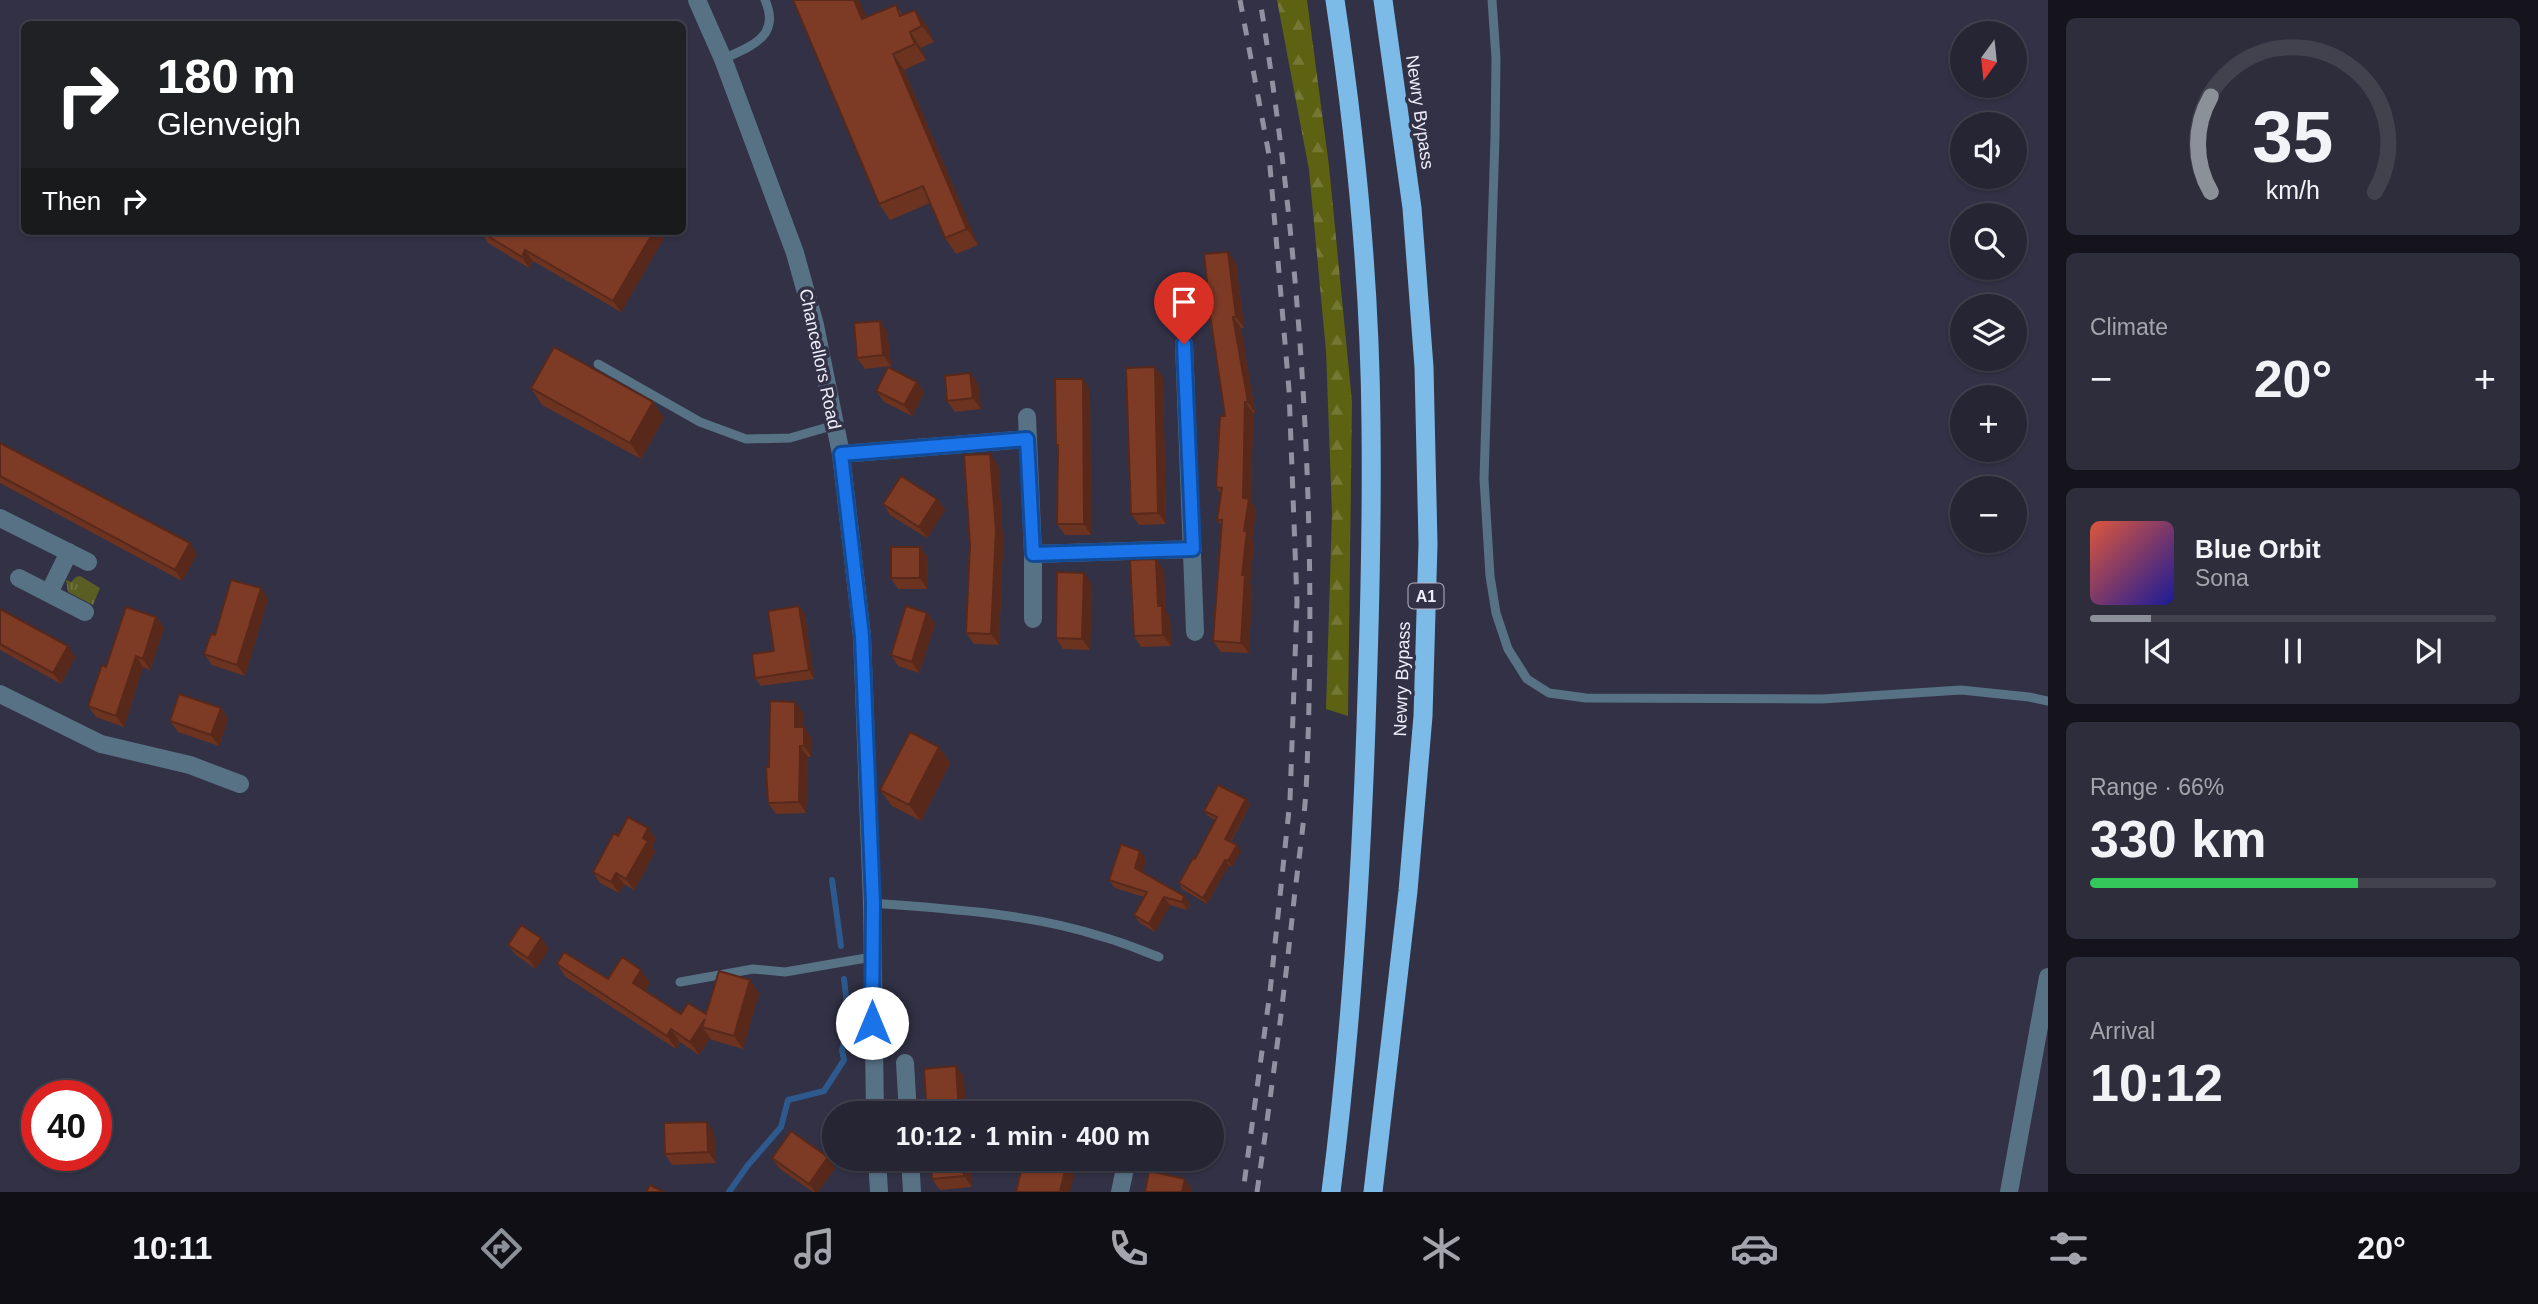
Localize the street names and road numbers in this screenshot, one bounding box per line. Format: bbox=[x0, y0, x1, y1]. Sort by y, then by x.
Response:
street label: Newry Bypass bbox=[1402, 54, 1438, 170]
street label: Chancellors Road bbox=[795, 287, 845, 431]
road number: A1 bbox=[1408, 583, 1444, 608]
street label: Newry Bypass bbox=[1390, 621, 1414, 737]

